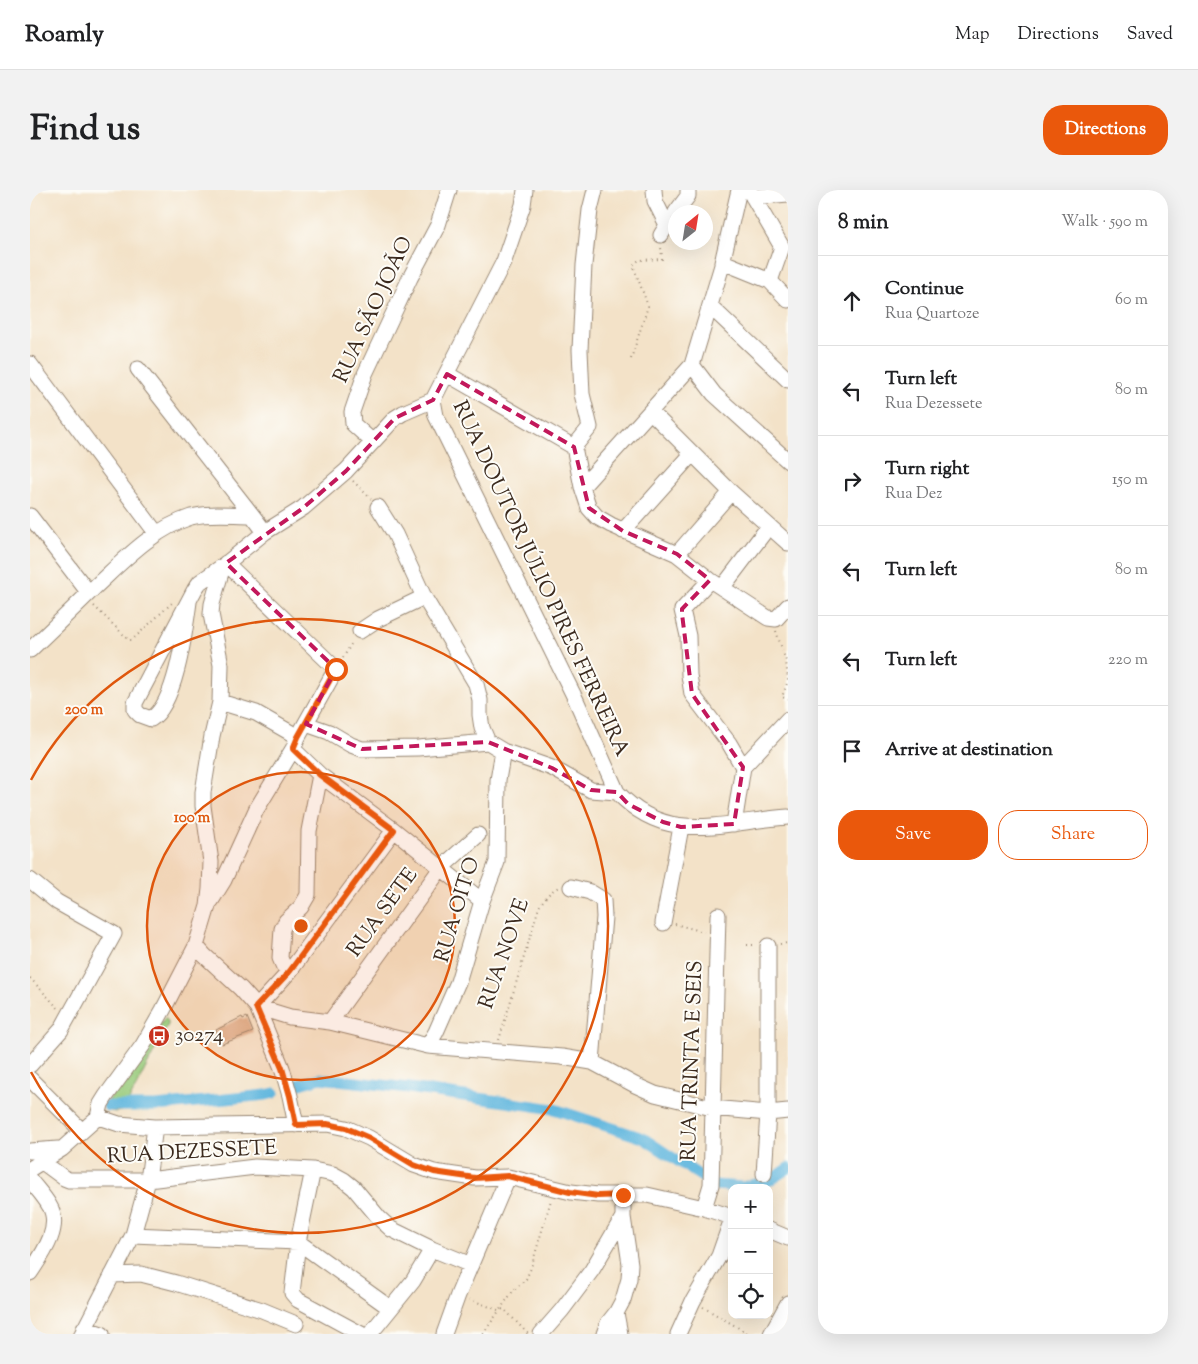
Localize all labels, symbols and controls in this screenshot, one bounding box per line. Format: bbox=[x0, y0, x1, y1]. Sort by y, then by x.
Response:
text: Roamly bbox=[25, 18, 104, 52]
text: Map bbox=[955, 22, 990, 48]
text: Directions bbox=[1018, 22, 1099, 48]
text: Saved bbox=[1127, 22, 1173, 48]
text: Find us bbox=[30, 105, 140, 156]
button: Directions bbox=[1043, 105, 1168, 155]
north arrow bbox=[668, 205, 713, 250]
text: 8 min bbox=[838, 208, 889, 238]
text: Walk · 590 m bbox=[1061, 211, 1148, 234]
street label: RUA SÃO JOÃO bbox=[327, 232, 421, 388]
text: Continue bbox=[885, 276, 964, 303]
icon: ahead bbox=[838, 287, 866, 315]
text: 60 m bbox=[1115, 289, 1148, 312]
text: Rua Quartoze bbox=[885, 303, 980, 326]
text: Turn left bbox=[885, 366, 957, 393]
icon: left bbox=[838, 377, 866, 405]
text: 80 m bbox=[1115, 379, 1148, 402]
text: Rua Dezessete bbox=[885, 393, 983, 416]
street label: RUA DOUTOR JÚLIO PIRES FERREIRA bbox=[444, 396, 636, 762]
text: Turn right bbox=[885, 456, 969, 483]
icon: right bbox=[838, 467, 866, 495]
text: 150 m bbox=[1112, 469, 1148, 492]
text: Rua Dez bbox=[885, 483, 942, 506]
icon: left bbox=[838, 557, 866, 585]
text: Turn left bbox=[885, 557, 957, 584]
text: 80 m bbox=[1115, 559, 1148, 582]
icon: left bbox=[838, 647, 866, 675]
text: Turn left bbox=[885, 647, 957, 674]
text: 220 m bbox=[1108, 649, 1148, 672]
route start bbox=[325, 658, 348, 681]
text: 200 m bbox=[65, 700, 104, 721]
icon: arrive bbox=[838, 737, 866, 765]
text: Arrive at destination bbox=[885, 737, 1053, 764]
text: 100 m bbox=[174, 808, 211, 829]
button: Save bbox=[838, 810, 988, 860]
button: Share bbox=[998, 810, 1148, 860]
street label: RUA OITO bbox=[428, 854, 488, 966]
street label: RUA SETE bbox=[340, 862, 426, 964]
street label: RUA NOVE bbox=[472, 894, 538, 1013]
centre of rings bbox=[292, 917, 310, 935]
street label: RUA TRINTA E SEIS bbox=[675, 960, 711, 1162]
place label: 30274 bbox=[175, 1021, 224, 1051]
bus stop icon: 30274 bbox=[147, 1024, 171, 1048]
street label: RUA DEZESSETE bbox=[106, 1134, 278, 1172]
route end bbox=[612, 1184, 635, 1207]
map controls bbox=[728, 1184, 773, 1319]
button: + bbox=[728, 1184, 773, 1229]
button: − bbox=[728, 1229, 773, 1274]
button: locate bbox=[728, 1274, 773, 1319]

